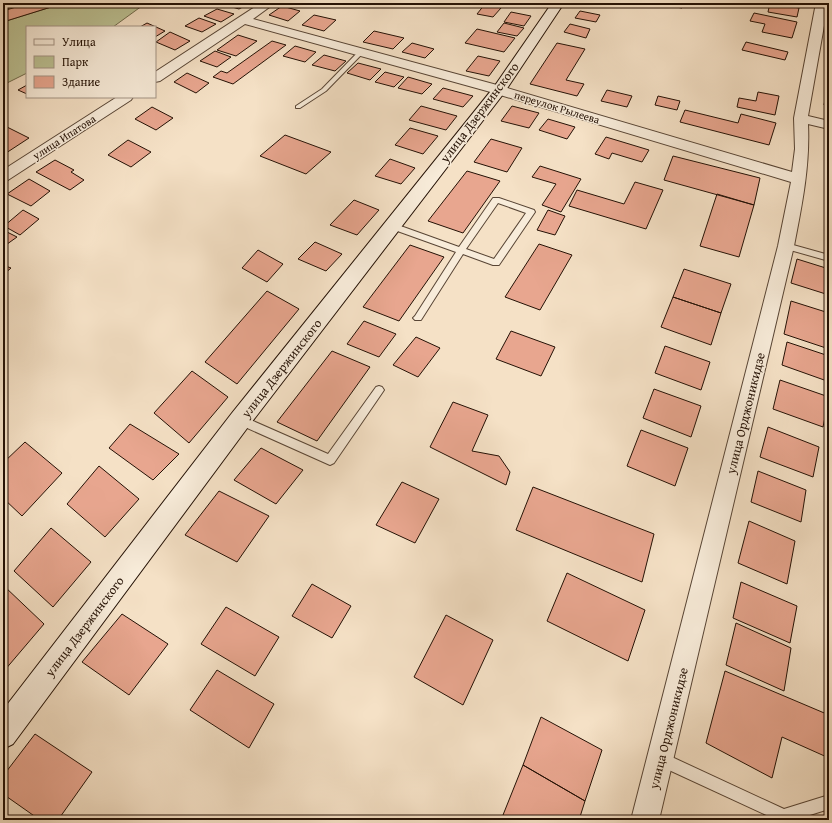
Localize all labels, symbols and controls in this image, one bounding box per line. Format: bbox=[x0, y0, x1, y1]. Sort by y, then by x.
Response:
legend bbox=[26, 26, 156, 98]
text: Улица bbox=[62, 33, 96, 50]
text: Парк bbox=[62, 53, 89, 70]
street label: улица Дзержинского bbox=[435, 58, 524, 167]
text: Здание bbox=[62, 73, 101, 90]
street label: переулок Рылеева bbox=[512, 86, 602, 128]
street label: улица Ипатова bbox=[28, 110, 99, 164]
street label: улица Дзержинского bbox=[236, 314, 326, 423]
street label: улица Орджоникидзе bbox=[721, 350, 770, 477]
street label: улица Дзержинского bbox=[40, 572, 129, 681]
street label: улица Орджоникидзе bbox=[644, 665, 693, 792]

